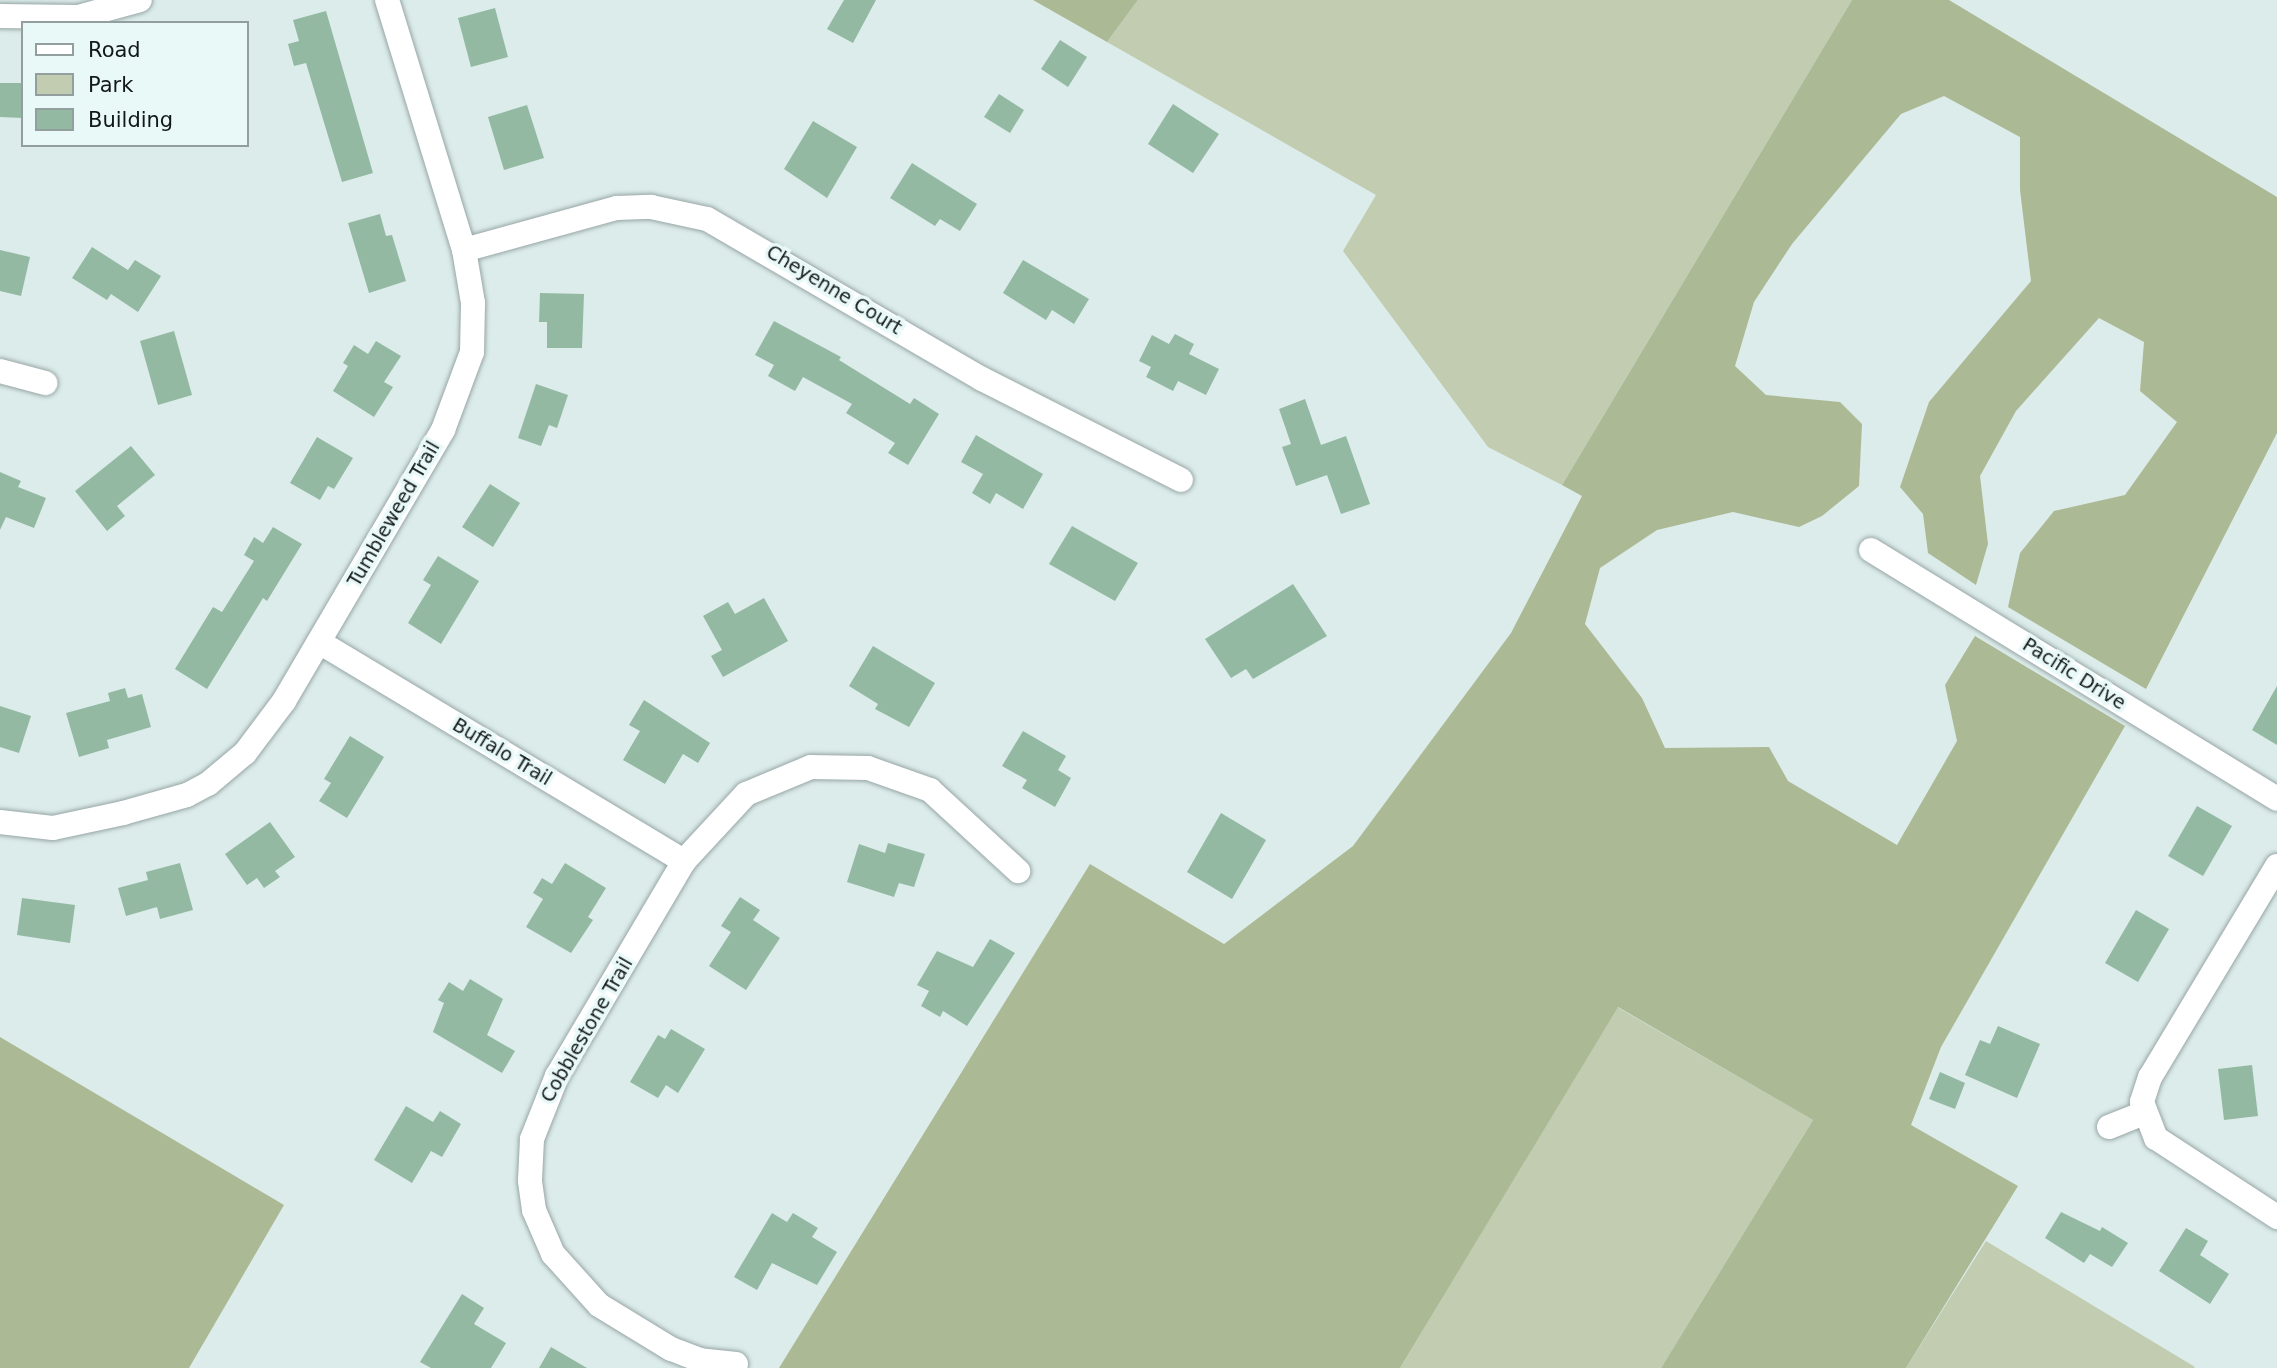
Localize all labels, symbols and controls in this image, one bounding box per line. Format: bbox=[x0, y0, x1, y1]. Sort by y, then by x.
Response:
legend bbox=[21, 21, 248, 147]
text: Road bbox=[88, 38, 141, 62]
text: Park bbox=[88, 73, 133, 97]
text: Building bbox=[88, 108, 173, 132]
street label: Cheyenne Court bbox=[762, 241, 906, 339]
street label: Tumbleweed Trail bbox=[343, 437, 445, 591]
street label: Pacific Drive bbox=[2018, 633, 2130, 715]
street label: Buffalo Trail bbox=[448, 713, 556, 791]
street label: Cobblestone Trail bbox=[536, 953, 638, 1107]

